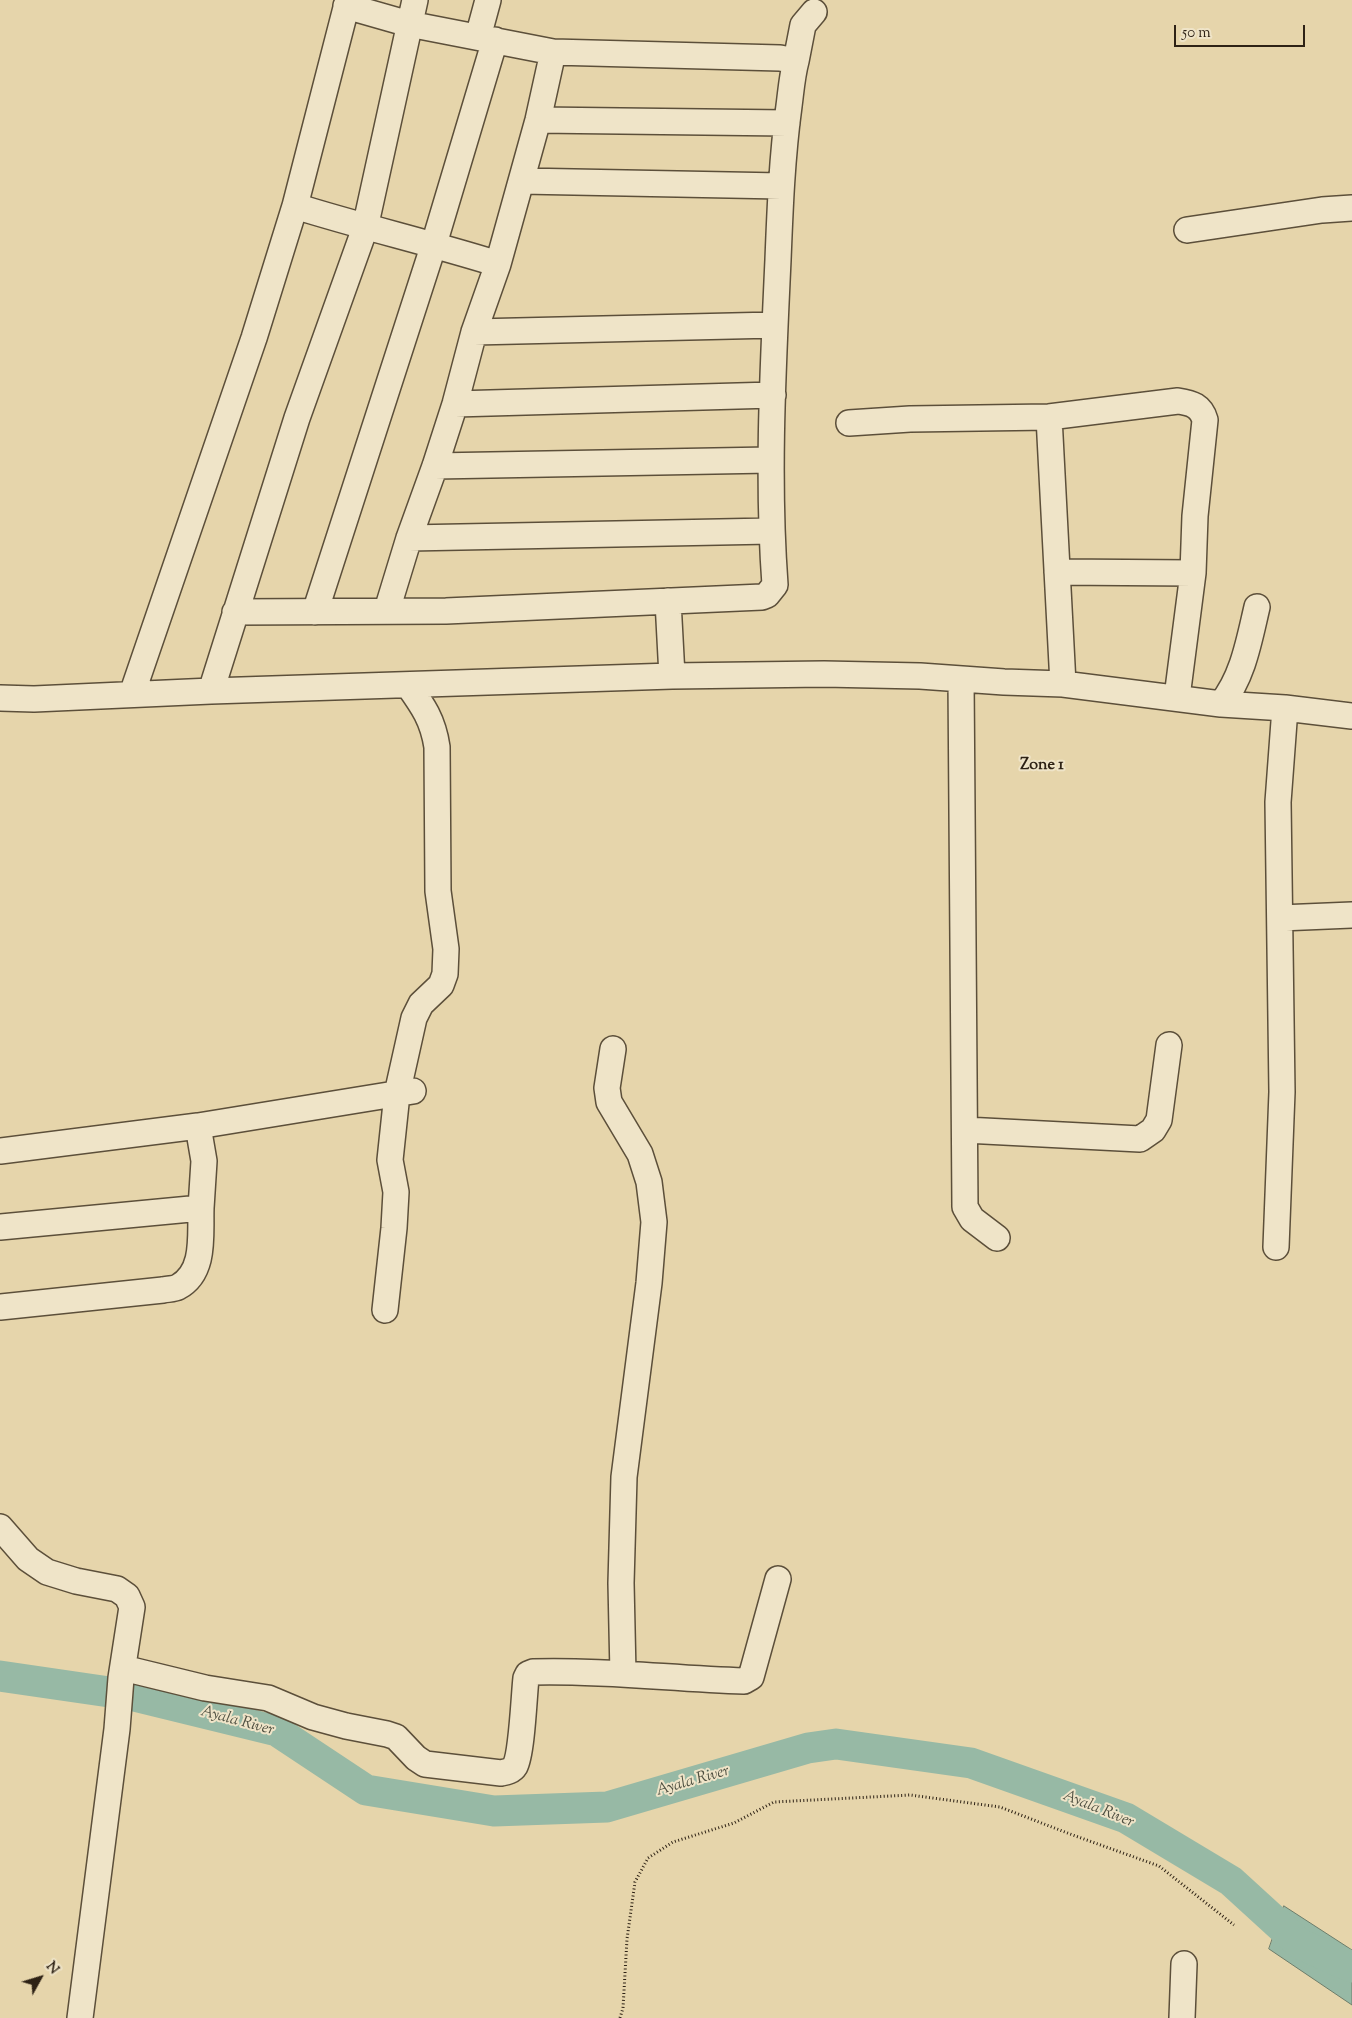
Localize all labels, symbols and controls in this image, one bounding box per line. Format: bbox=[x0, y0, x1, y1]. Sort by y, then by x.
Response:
scale bar bbox=[1177, 15, 1308, 47]
text: 50 m bbox=[1182, 23, 1211, 44]
district label: Zone 1 bbox=[1020, 756, 1064, 776]
water label: Ayala River bbox=[198, 1703, 276, 1741]
water label: Ayala River bbox=[654, 1762, 732, 1802]
water label: Ayala River bbox=[1060, 1787, 1136, 1833]
north arrow bbox=[15, 1953, 65, 2003]
text: N bbox=[40, 1958, 63, 1979]

